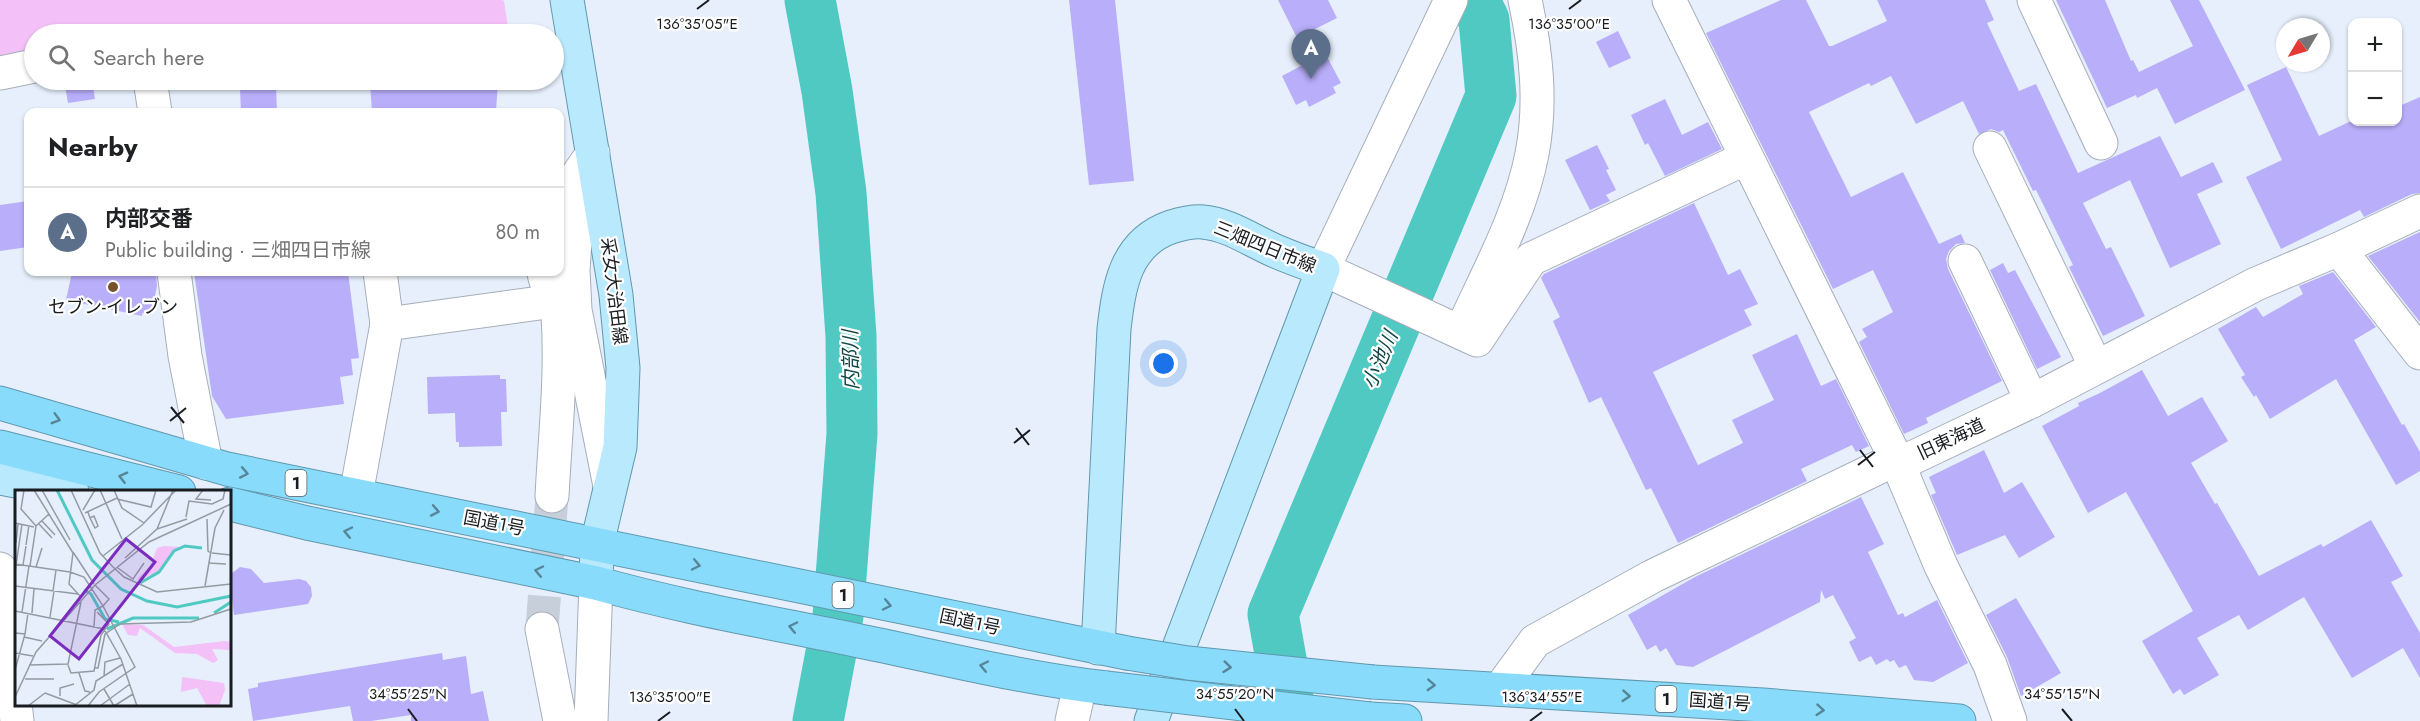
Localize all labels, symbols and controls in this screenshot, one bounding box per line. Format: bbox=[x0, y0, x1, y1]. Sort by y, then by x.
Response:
text: 136°35'05"E bbox=[656, 13, 738, 35]
text: 136°35'00"E bbox=[1528, 13, 1610, 35]
north arrow bbox=[2276, 18, 2330, 72]
map controls bbox=[2348, 18, 2402, 126]
button: + bbox=[2348, 18, 2402, 72]
search box bbox=[24, 24, 564, 90]
pin: A bbox=[1292, 29, 1330, 79]
icon: search bbox=[45, 41, 78, 74]
text: Search here bbox=[93, 41, 204, 73]
button: − bbox=[2348, 72, 2402, 126]
text: Nearby bbox=[48, 128, 137, 166]
text: 内部交番 bbox=[105, 202, 193, 234]
street label: 三畑四日市線 bbox=[1210, 215, 1320, 279]
text: A bbox=[60, 218, 75, 247]
text: 80 m bbox=[495, 218, 540, 247]
text: Public building · 三畑四日市線 bbox=[105, 236, 371, 265]
street label: 采女大治田線 bbox=[595, 236, 633, 346]
marker: セブン-イレブン bbox=[106, 280, 120, 294]
place label: セブン-イレブン bbox=[48, 294, 178, 320]
water label: 小池川 bbox=[1355, 325, 1406, 393]
water label: 内部川 bbox=[836, 328, 866, 390]
your location bbox=[1149, 349, 1178, 378]
one-way arrow bbox=[50, 412, 61, 424]
street label: 旧東海道 bbox=[1913, 412, 1989, 466]
one-way arrow bbox=[238, 465, 248, 478]
road number: 1 bbox=[286, 470, 306, 496]
one-way arrow bbox=[118, 472, 128, 485]
inset map bbox=[15, 490, 231, 706]
one-way arrow bbox=[430, 504, 440, 517]
street label: 国道1号 bbox=[461, 504, 527, 542]
one-way arrow bbox=[343, 526, 353, 539]
one-way arrow bbox=[691, 557, 701, 570]
one-way arrow bbox=[534, 565, 544, 578]
road number: 1 bbox=[832, 582, 854, 608]
one-way arrow bbox=[882, 597, 892, 610]
street label: 国道1号 bbox=[937, 603, 1003, 641]
one-way arrow bbox=[788, 621, 798, 634]
one-way arrow bbox=[1222, 660, 1231, 673]
one-way arrow bbox=[979, 661, 989, 674]
one-way arrow bbox=[1427, 679, 1436, 692]
text: 34°55'25"N bbox=[369, 683, 447, 705]
text: 34°55'20"N bbox=[1196, 683, 1274, 705]
text: 34°55'15"N bbox=[2024, 683, 2100, 705]
text: 136°35'00"E bbox=[629, 686, 711, 708]
text: 136°34'55"E bbox=[1501, 686, 1583, 708]
road number: 1 bbox=[1656, 686, 1676, 712]
street label: 国道1号 bbox=[1688, 687, 1752, 717]
one-way arrow bbox=[1621, 690, 1630, 703]
one-way arrow bbox=[1816, 703, 1825, 716]

